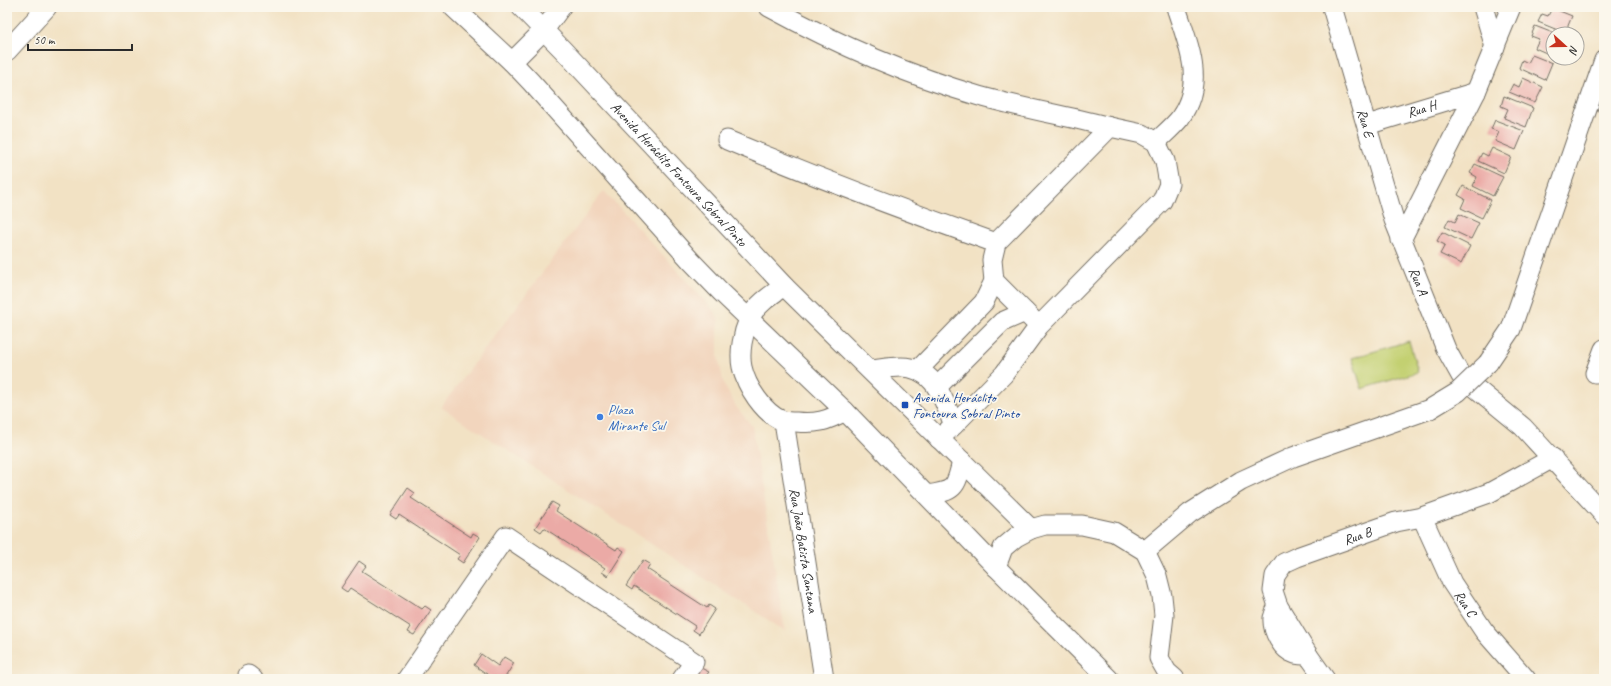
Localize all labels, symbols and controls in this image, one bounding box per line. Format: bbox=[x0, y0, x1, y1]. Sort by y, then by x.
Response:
scale bar bbox=[28, 26, 132, 52]
north arrow bbox=[1545, 26, 1585, 66]
text: 50 m bbox=[34, 32, 56, 48]
text: N bbox=[1566, 44, 1582, 57]
street label: Rua H bbox=[1405, 96, 1440, 121]
street label: Avenida Heráclito Fontoura Sobral Pinto bbox=[607, 99, 751, 251]
street label: Rua E bbox=[1353, 107, 1378, 141]
street label: Rua A bbox=[1405, 265, 1432, 299]
place label: Avenida Heráclito Fontoura Sobral Pinto bbox=[913, 389, 1021, 422]
marker: Avenida Heráclito Fontoura Sobral Pinto bbox=[900, 400, 910, 410]
place label: Plaza Mirante Sul bbox=[608, 401, 667, 434]
marker: Plaza Mirante Sul bbox=[595, 412, 605, 422]
street label: Rua João Batista Santana bbox=[786, 487, 822, 615]
street label: Rua B bbox=[1341, 523, 1376, 549]
street label: Rua C bbox=[1450, 587, 1481, 622]

